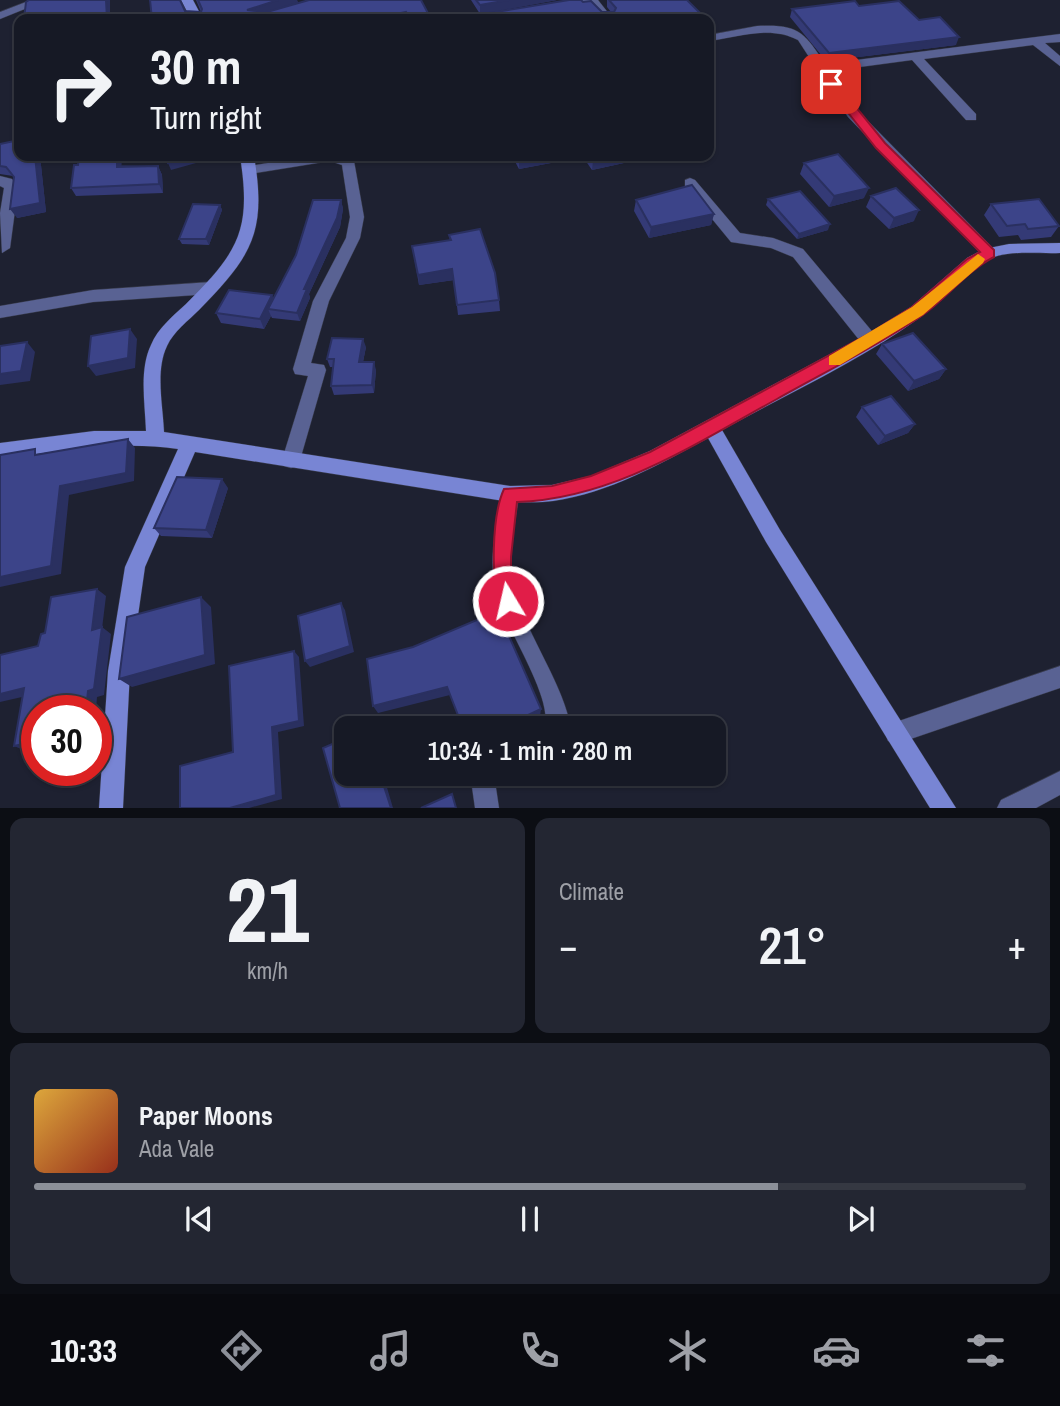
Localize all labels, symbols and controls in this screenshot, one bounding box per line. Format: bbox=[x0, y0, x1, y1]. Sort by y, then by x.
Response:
text: 30 m bbox=[150, 33, 242, 99]
icon: right bbox=[35, 42, 126, 133]
pin bbox=[801, 54, 861, 114]
icon: arrive bbox=[812, 65, 850, 103]
text: Turn right bbox=[150, 96, 262, 139]
position arrow bbox=[471, 564, 545, 638]
speed limit sign: 30 bbox=[21, 695, 112, 786]
text: 10:34 · 1 min · 280 m bbox=[428, 733, 632, 768]
text: 21 bbox=[226, 848, 309, 970]
text: Climate bbox=[559, 876, 624, 907]
text: 21° bbox=[758, 910, 827, 980]
text: − bbox=[559, 920, 577, 971]
text: + bbox=[1008, 920, 1026, 971]
text: km/h bbox=[247, 955, 288, 986]
text: Paper Moons bbox=[139, 1098, 273, 1133]
text: Ada Vale bbox=[139, 1133, 214, 1164]
icon: previous bbox=[180, 1200, 218, 1238]
icon: pause bbox=[511, 1200, 549, 1238]
icon: next bbox=[842, 1200, 880, 1238]
icon: directions bbox=[217, 1326, 266, 1375]
icon: music bbox=[366, 1326, 415, 1375]
icon: phone bbox=[515, 1326, 564, 1375]
icon: climate bbox=[663, 1326, 712, 1375]
icon: car bbox=[812, 1326, 861, 1375]
icon: filters bbox=[961, 1326, 1010, 1375]
text: 10:33 bbox=[50, 1329, 117, 1372]

